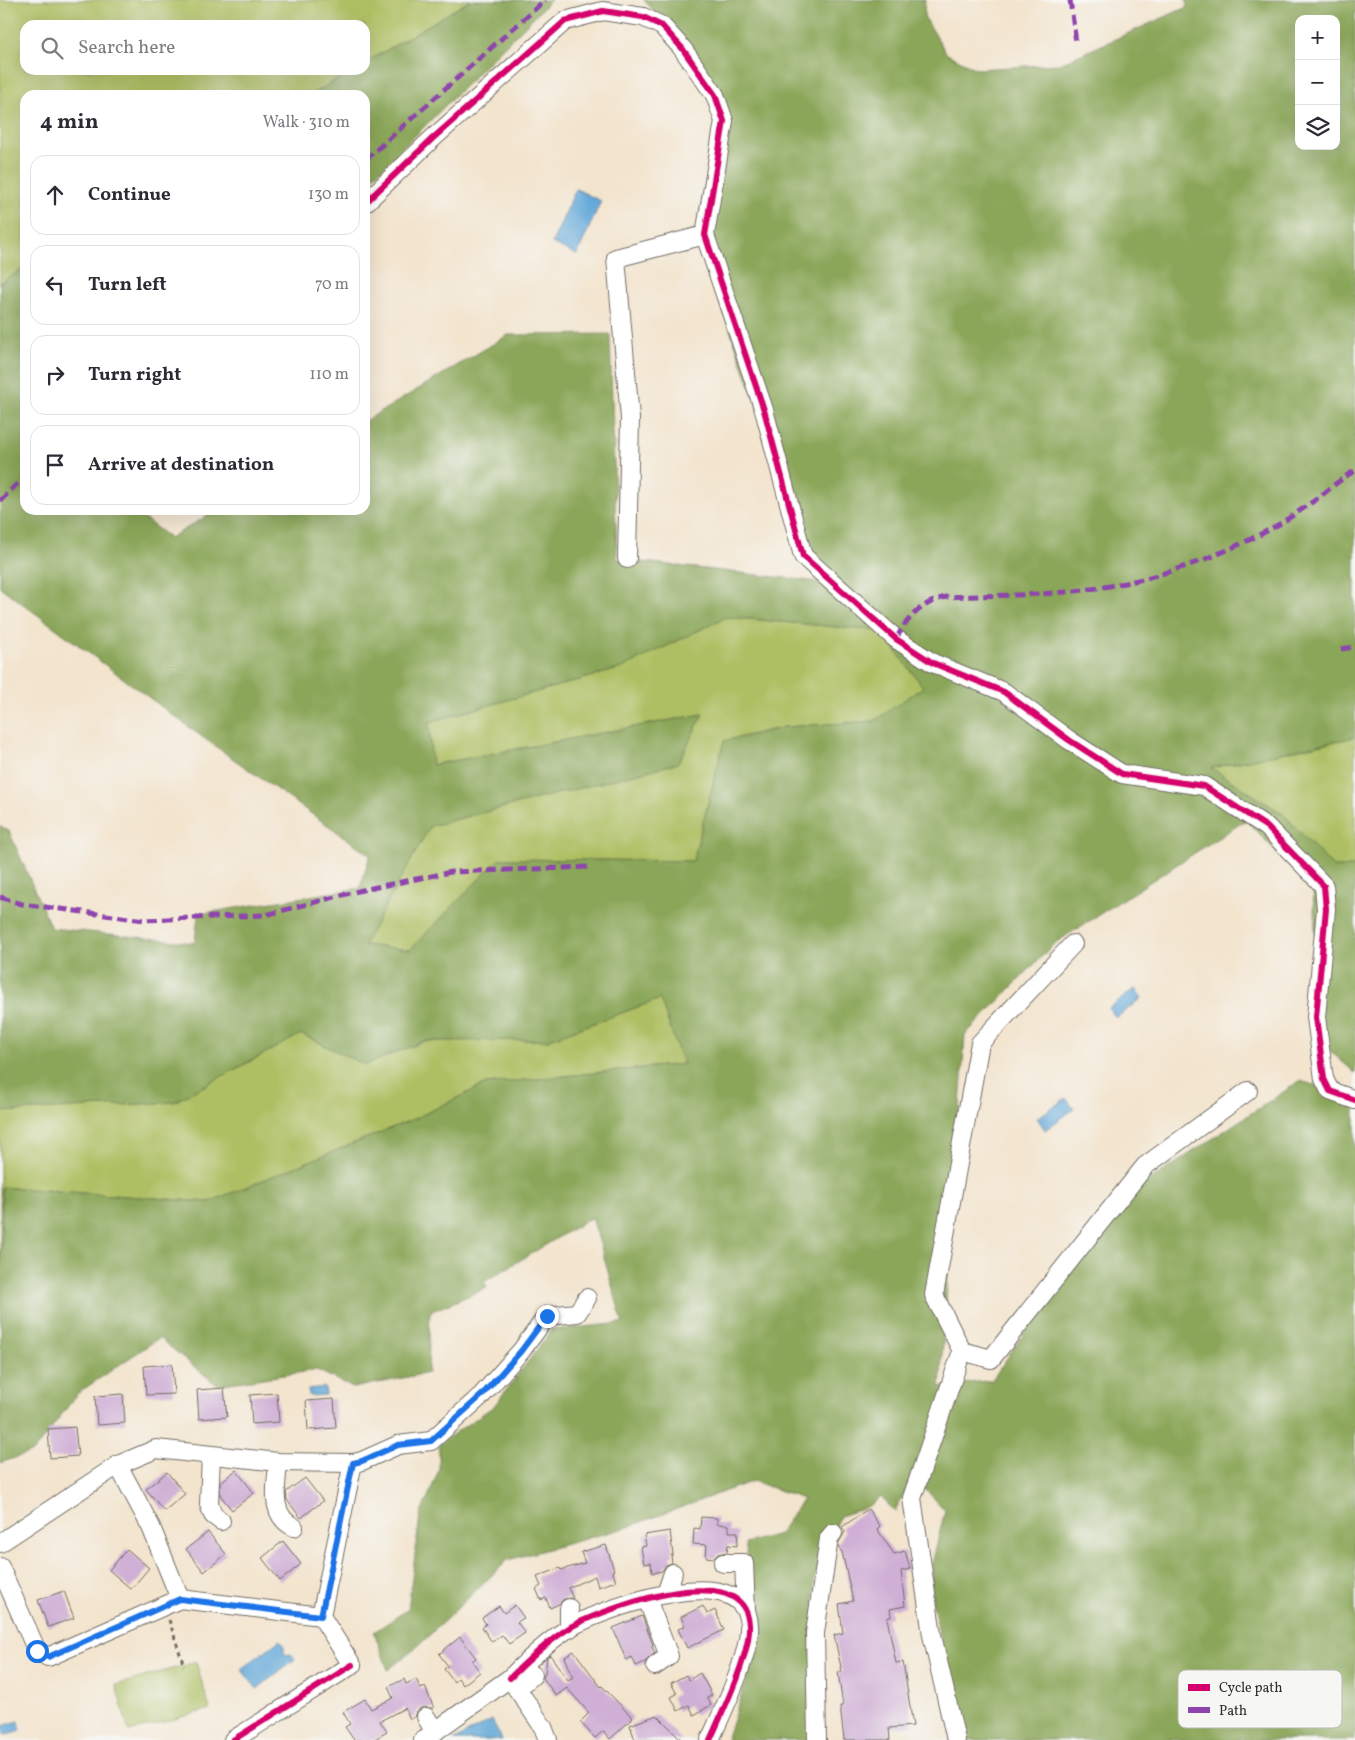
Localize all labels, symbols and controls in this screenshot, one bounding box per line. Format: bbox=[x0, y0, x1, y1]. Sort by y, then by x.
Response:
map controls bbox=[1295, 15, 1340, 150]
button: + bbox=[1295, 15, 1340, 60]
search box bbox=[20, 20, 370, 75]
icon: search bbox=[38, 34, 66, 62]
text: Search here bbox=[78, 35, 175, 61]
button: − bbox=[1295, 60, 1340, 105]
button: layers bbox=[1295, 105, 1340, 150]
text: 4 min bbox=[40, 108, 99, 137]
text: Walk · 310 m bbox=[263, 112, 350, 134]
icon: ahead bbox=[41, 181, 69, 209]
text: Continue bbox=[88, 182, 171, 208]
text: 130 m bbox=[308, 184, 349, 206]
icon: left bbox=[41, 271, 69, 299]
text: Turn left bbox=[88, 272, 167, 298]
text: 70 m bbox=[315, 274, 349, 296]
icon: right bbox=[41, 361, 69, 389]
text: Turn right bbox=[88, 362, 181, 388]
text: 110 m bbox=[310, 364, 349, 386]
icon: arrive bbox=[41, 451, 69, 479]
text: Arrive at destination bbox=[88, 452, 274, 478]
route end bbox=[536, 1305, 559, 1328]
route start bbox=[26, 1640, 49, 1663]
legend bbox=[1178, 1670, 1342, 1728]
text: Cycle path bbox=[1219, 1679, 1283, 1698]
text: Path bbox=[1219, 1702, 1247, 1721]

